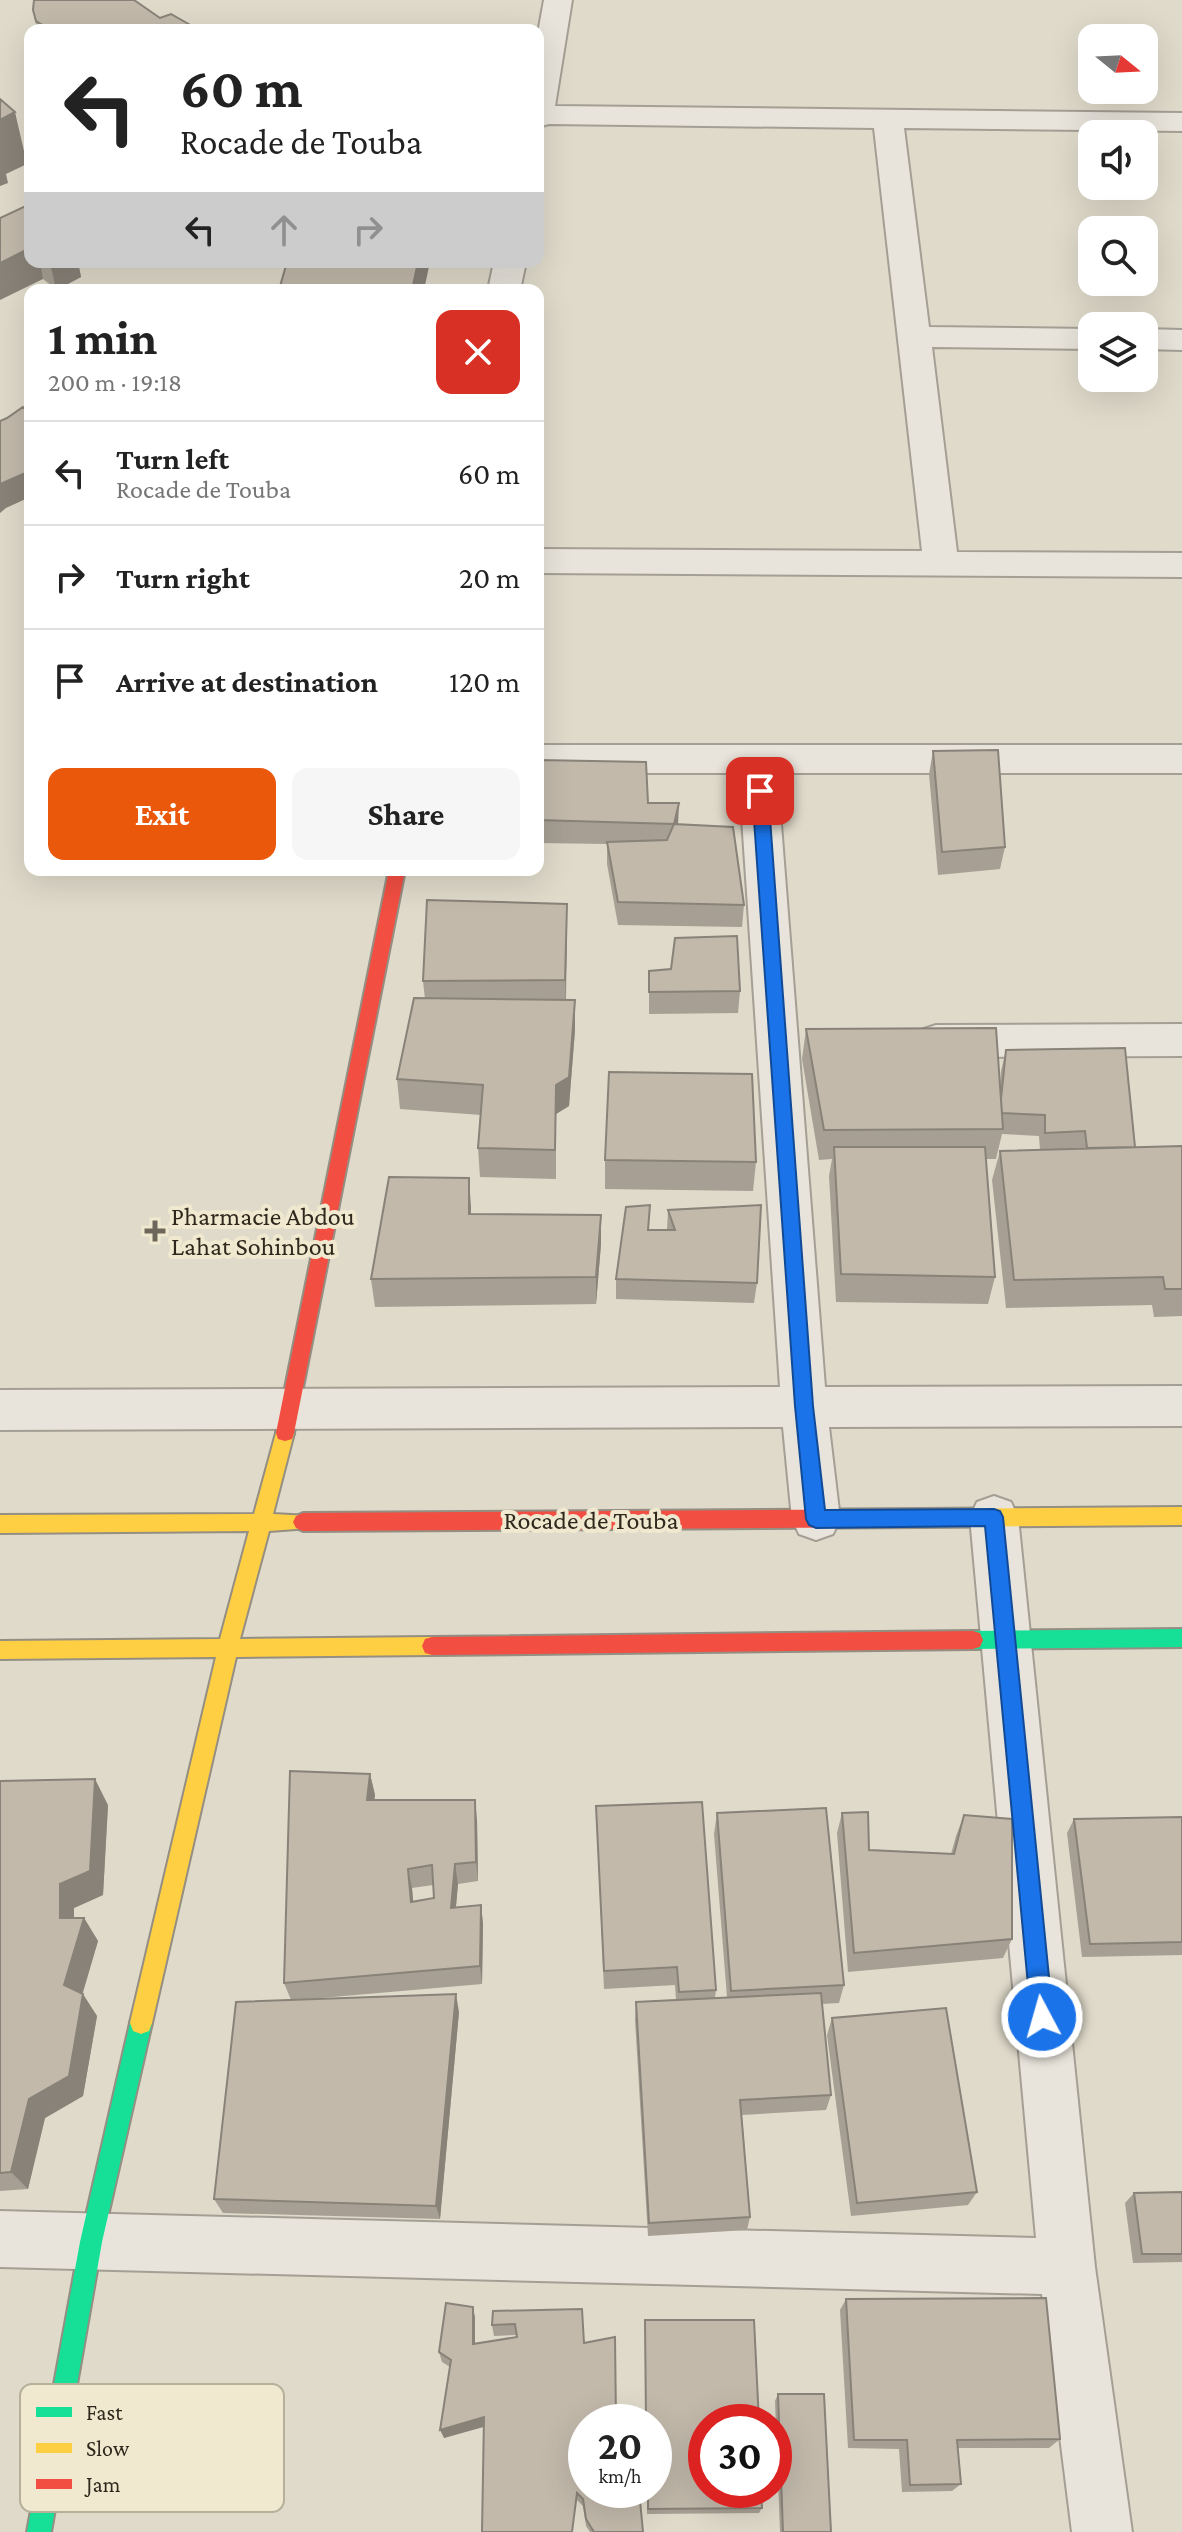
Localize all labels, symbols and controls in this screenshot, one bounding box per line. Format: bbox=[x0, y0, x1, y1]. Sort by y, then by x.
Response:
north arrow bbox=[1078, 24, 1158, 104]
map controls bbox=[1078, 24, 1158, 392]
icon: left bbox=[48, 56, 152, 160]
text: 60 m bbox=[180, 57, 303, 119]
button: sound bbox=[1078, 120, 1158, 200]
text: Rocade de Touba bbox=[180, 122, 422, 162]
icon: left bbox=[178, 208, 222, 252]
icon: ahead bbox=[262, 208, 306, 252]
icon: right bbox=[346, 208, 390, 252]
button: search bbox=[1078, 216, 1158, 296]
button: close bbox=[436, 310, 520, 394]
text: 1 min bbox=[48, 311, 157, 364]
button: layers bbox=[1078, 312, 1158, 392]
text: 200 m · 19:18 bbox=[48, 368, 182, 397]
text: Turn left bbox=[116, 442, 229, 475]
icon: left bbox=[48, 451, 92, 495]
text: 60 m bbox=[458, 457, 520, 490]
text: Rocade de Touba bbox=[116, 475, 291, 504]
icon: right bbox=[48, 555, 92, 599]
text: Turn right bbox=[116, 561, 250, 594]
text: 20 m bbox=[459, 561, 520, 594]
icon: arrive bbox=[48, 659, 92, 703]
text: Arrive at destination bbox=[116, 665, 378, 698]
text: 120 m bbox=[449, 665, 520, 698]
pin bbox=[726, 757, 794, 825]
button: Exit bbox=[48, 768, 276, 860]
button: Share bbox=[292, 768, 520, 860]
icon: arrive bbox=[738, 769, 782, 813]
place label: Pharmacie Abdou Lahat Sohinbou bbox=[171, 1202, 355, 1261]
marker: Pharmacie Abdou Lahat Sohinbou bbox=[146, 1222, 164, 1240]
street label: Rocade de Touba bbox=[504, 1506, 679, 1535]
position arrow bbox=[1000, 1975, 1084, 2059]
legend bbox=[20, 2384, 284, 2512]
text: Fast bbox=[86, 2400, 123, 2425]
speed limit sign: 30 bbox=[688, 2404, 792, 2508]
text: 20 bbox=[598, 2423, 642, 2468]
text: Slow bbox=[86, 2436, 130, 2461]
text: km/h bbox=[598, 2465, 642, 2487]
text: Jam bbox=[84, 2472, 121, 2497]

